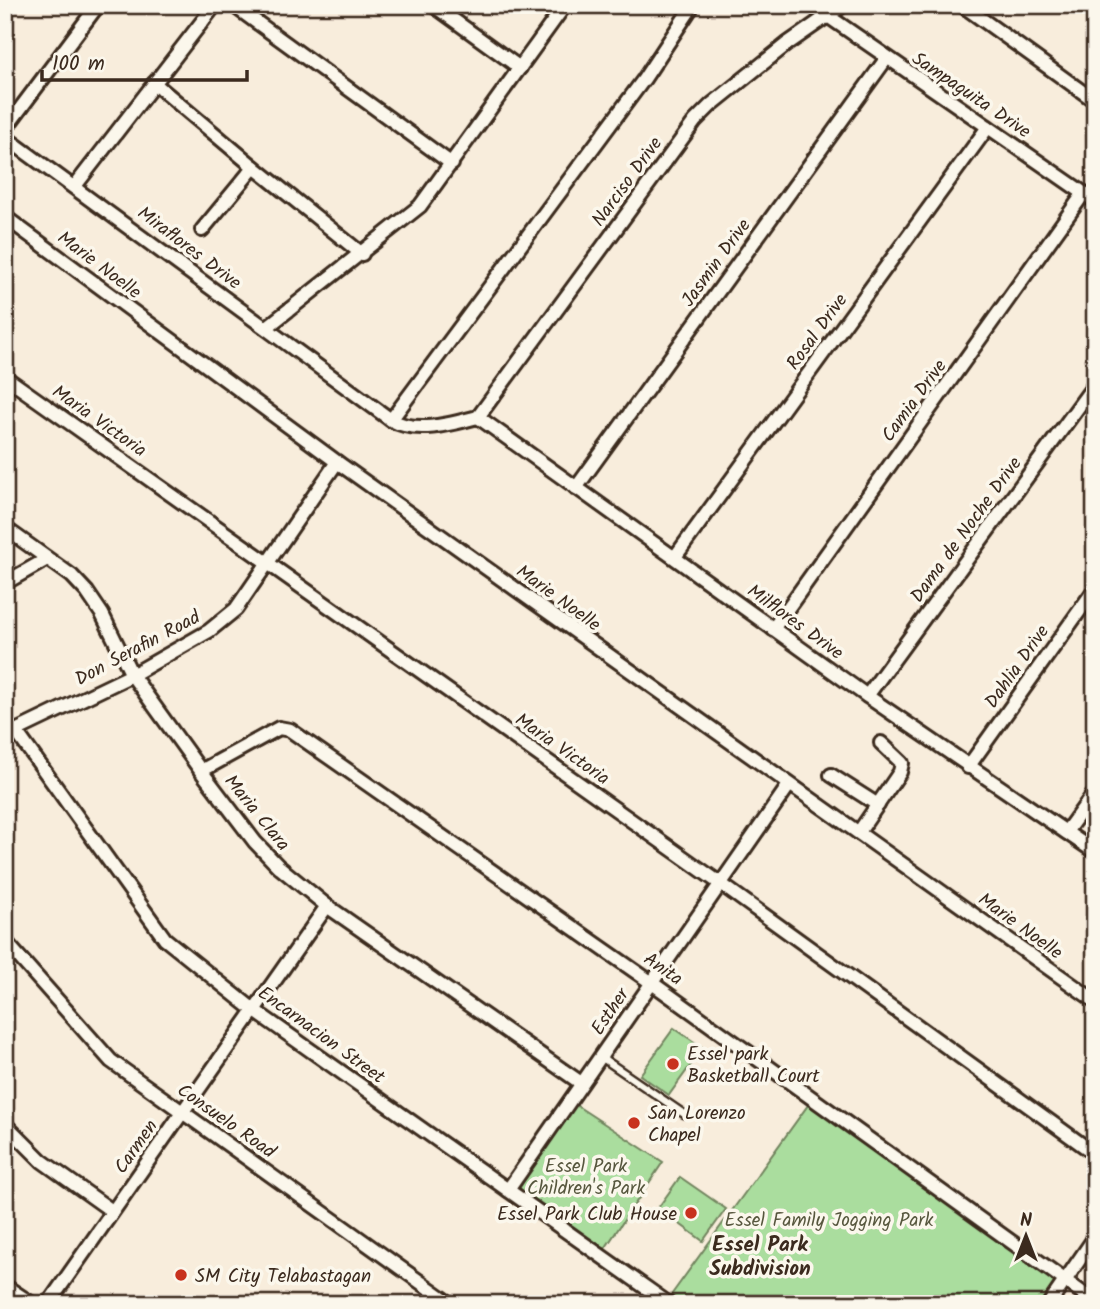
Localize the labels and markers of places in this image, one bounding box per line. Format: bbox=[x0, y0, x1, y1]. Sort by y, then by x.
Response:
place label: Essel park Basketball Court bbox=[687, 1040, 820, 1092]
marker: Essel park Basketball Court bbox=[665, 1056, 681, 1072]
place label: San Lorenzo Chapel bbox=[648, 1099, 746, 1151]
marker: San Lorenzo Chapel bbox=[626, 1115, 642, 1131]
place label: Essel Park Club House bbox=[497, 1200, 677, 1230]
marker: Essel Park Club House bbox=[683, 1205, 699, 1221]
place label: SM City Telabastagan bbox=[195, 1262, 371, 1292]
marker: SM City Telabastagan bbox=[173, 1267, 189, 1283]

